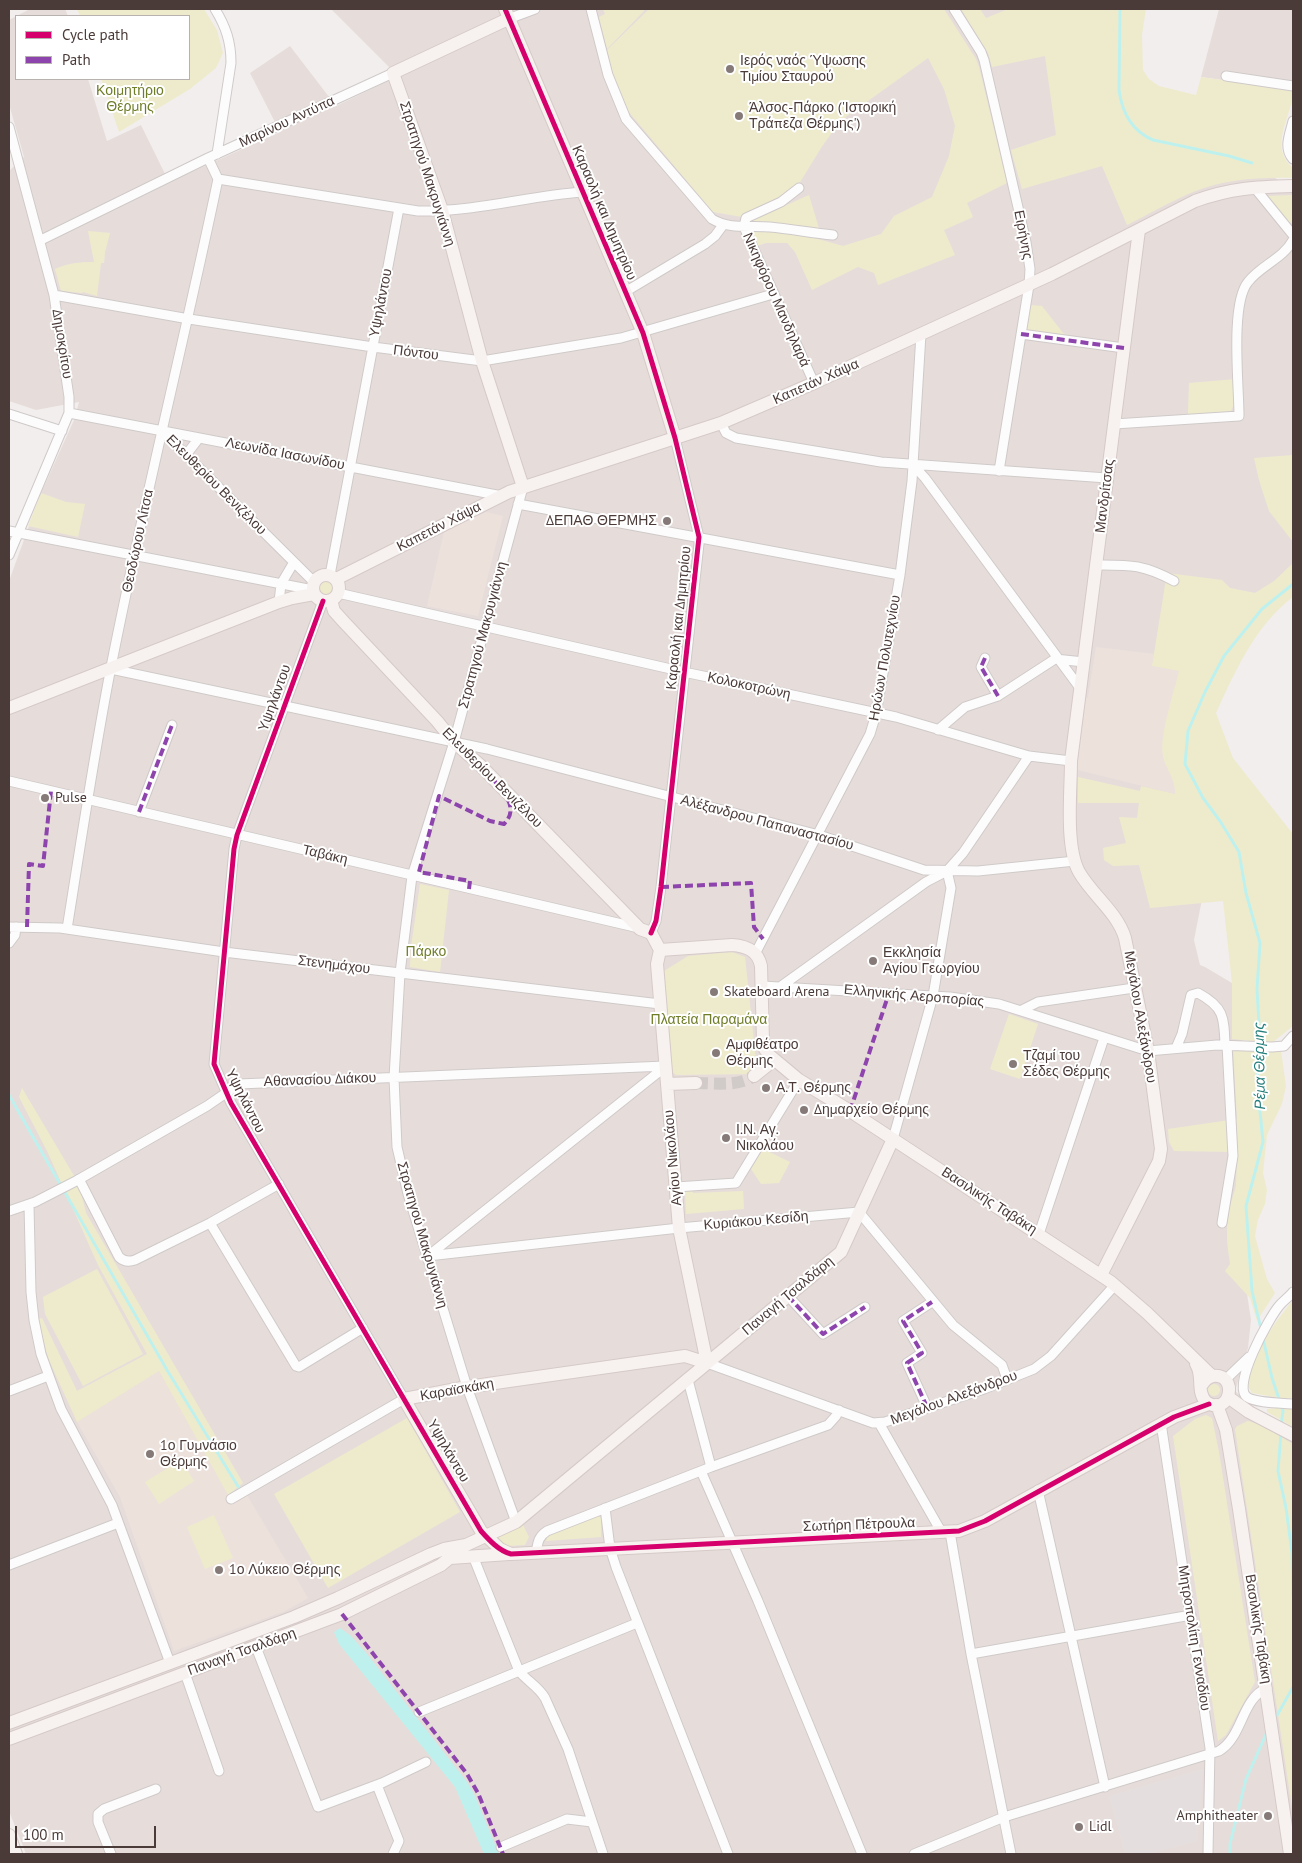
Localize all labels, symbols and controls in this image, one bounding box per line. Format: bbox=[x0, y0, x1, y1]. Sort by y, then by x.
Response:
legend bbox=[15, 15, 190, 80]
text: Cycle path bbox=[62, 25, 128, 44]
text: Path bbox=[62, 50, 91, 69]
place label: Ιερός ναός Ύψωσης Τιμίου Σταυρού bbox=[740, 53, 866, 85]
marker: Ιερός ναός Ύψωσης Τιμίου Σταυρού bbox=[724, 63, 736, 75]
park label: Κοιμητήριο Θέρμης bbox=[96, 83, 164, 115]
street label: Μαρίνου Αντύπα bbox=[236, 92, 338, 152]
street label: Στρατηγού Μακρυγιάννη bbox=[396, 99, 458, 249]
place label: Άλσος-Πάρκο ('Ιστορική Τράπεζα Θέρμης') bbox=[749, 100, 896, 132]
marker: Άλσος-Πάρκο ('Ιστορική Τράπεζα Θέρμης') bbox=[733, 110, 745, 122]
street label: Καραολή και Δημητρίου bbox=[568, 143, 640, 283]
street label: Ειρήνης bbox=[1010, 209, 1036, 261]
street label: Νικηφόρου Μανδηλαρά bbox=[739, 230, 813, 370]
street label: Υψηλάντου bbox=[366, 267, 396, 339]
street label: Δημοκρίτου bbox=[48, 308, 76, 380]
street label: Πόντου bbox=[392, 342, 440, 364]
street label: Καπετάν Χάψα bbox=[770, 356, 862, 408]
street label: Ελευθερίου Βενιζέλου bbox=[162, 431, 270, 539]
street label: Λεωνίδα Ιασωνίδου bbox=[224, 434, 346, 474]
street label: Μανδρίτσας bbox=[1092, 458, 1118, 534]
street label: Θεοδώρου Λίτσα bbox=[119, 488, 157, 594]
street label: Καπετάν Χάψα bbox=[394, 499, 484, 555]
place label: ΔΕΠΑΘ ΘΕΡΜΗΣ bbox=[546, 513, 657, 529]
marker: ΔΕΠΑΘ ΘΕΡΜΗΣ bbox=[661, 515, 673, 527]
street label: Καραολή και Δημητρίου bbox=[663, 545, 695, 691]
street label: Στρατηγού Μακρυγιάννη bbox=[455, 560, 511, 710]
street label: Ηρώων Πολυτεχνίου bbox=[866, 594, 904, 722]
street label: Υψηλάντου bbox=[255, 662, 295, 734]
street label: Κολοκοτρώνη bbox=[706, 669, 792, 703]
street label: Ελευθερίου Βενιζέλου bbox=[438, 724, 546, 832]
place label: Pulse bbox=[55, 790, 87, 806]
marker: Pulse bbox=[39, 792, 51, 804]
street label: Αλέξανδρου Παπαναστασίου bbox=[679, 792, 855, 854]
street label: Ταβάκη bbox=[301, 842, 349, 868]
park label: Πάρκο bbox=[406, 944, 446, 960]
place label: Εκκλησία Αγίου Γεωργίου bbox=[883, 945, 980, 978]
street label: Μεγάλου Αλεξάνδρου bbox=[1120, 950, 1160, 1084]
street label: Στενημάχου bbox=[297, 952, 371, 978]
marker: Εκκλησία Αγίου Γεωργίου bbox=[867, 955, 879, 967]
street label: Ελληνικής Αεροπορίας bbox=[843, 981, 985, 1011]
place label: Skateboard Arena bbox=[724, 984, 829, 1000]
marker: Skateboard Arena bbox=[708, 986, 720, 998]
park label: Πλατεία Παραμάνα bbox=[651, 1012, 767, 1028]
water label: Ρέμα Θέρμης bbox=[1250, 1022, 1270, 1110]
place label: Αμφιθέατρο Θέρμης bbox=[726, 1037, 799, 1070]
marker: Αμφιθέατρο Θέρμης bbox=[710, 1047, 722, 1059]
place label: Τζαμί του Σέδες Θέρμης bbox=[1023, 1048, 1110, 1080]
marker: Τζαμί του Σέδες Θέρμης bbox=[1007, 1058, 1019, 1070]
street label: Υψηλάντου bbox=[222, 1066, 268, 1136]
street label: Αθανασίου Διάκου bbox=[263, 1070, 377, 1090]
place label: Α.Τ. Θέρμης bbox=[776, 1080, 851, 1096]
marker: Α.Τ. Θέρμης bbox=[760, 1082, 772, 1094]
place label: Δημαρχείο Θέρμης bbox=[814, 1102, 929, 1118]
marker: Δημαρχείο Θέρμης bbox=[798, 1104, 810, 1116]
street label: Αγίου Νικολάου bbox=[660, 1109, 686, 1207]
place label: Ι.Ν. Αγ. Νικολάου bbox=[736, 1122, 794, 1154]
marker: Ι.Ν. Αγ. Νικολάου bbox=[720, 1132, 732, 1144]
street label: Στρατηγού Μακρυγιάννη bbox=[393, 1160, 451, 1310]
street label: Βασιλικής Ταβάκη bbox=[938, 1164, 1040, 1238]
street label: Κυριάκου Κεσίδη bbox=[703, 1208, 809, 1234]
street label: Παναγή Τσαλδάρη bbox=[739, 1253, 837, 1339]
street label: Μεγάλου Αλεξάνδρου bbox=[888, 1367, 1020, 1429]
street label: Καραϊσκάκη bbox=[419, 1375, 495, 1405]
street label: Υψηλάντου bbox=[423, 1417, 473, 1485]
place label: 1ο Γυμνάσιο Θέρμης bbox=[160, 1438, 237, 1470]
marker: 1ο Γυμνάσιο Θέρμης bbox=[144, 1448, 156, 1460]
street label: Σωτήρη Πέτρουλα bbox=[803, 1515, 915, 1535]
place label: 1ο Λύκειο Θέρμης bbox=[229, 1562, 340, 1578]
marker: 1ο Λύκειο Θέρμης bbox=[213, 1564, 225, 1576]
street label: Μητροπολίτη Γενναδίου bbox=[1174, 1564, 1214, 1712]
street label: Βασιλικής Ταβάκη bbox=[1241, 1573, 1275, 1685]
street label: Παναγή Τσαλδάρη bbox=[186, 1625, 298, 1679]
place label: Amphitheater bbox=[1177, 1808, 1258, 1824]
marker: Amphitheater bbox=[1262, 1810, 1274, 1822]
scale bar bbox=[18, 1816, 159, 1848]
place label: Lidl bbox=[1089, 1819, 1112, 1835]
marker: Lidl bbox=[1073, 1821, 1085, 1833]
text: 100 m bbox=[23, 1825, 64, 1844]

